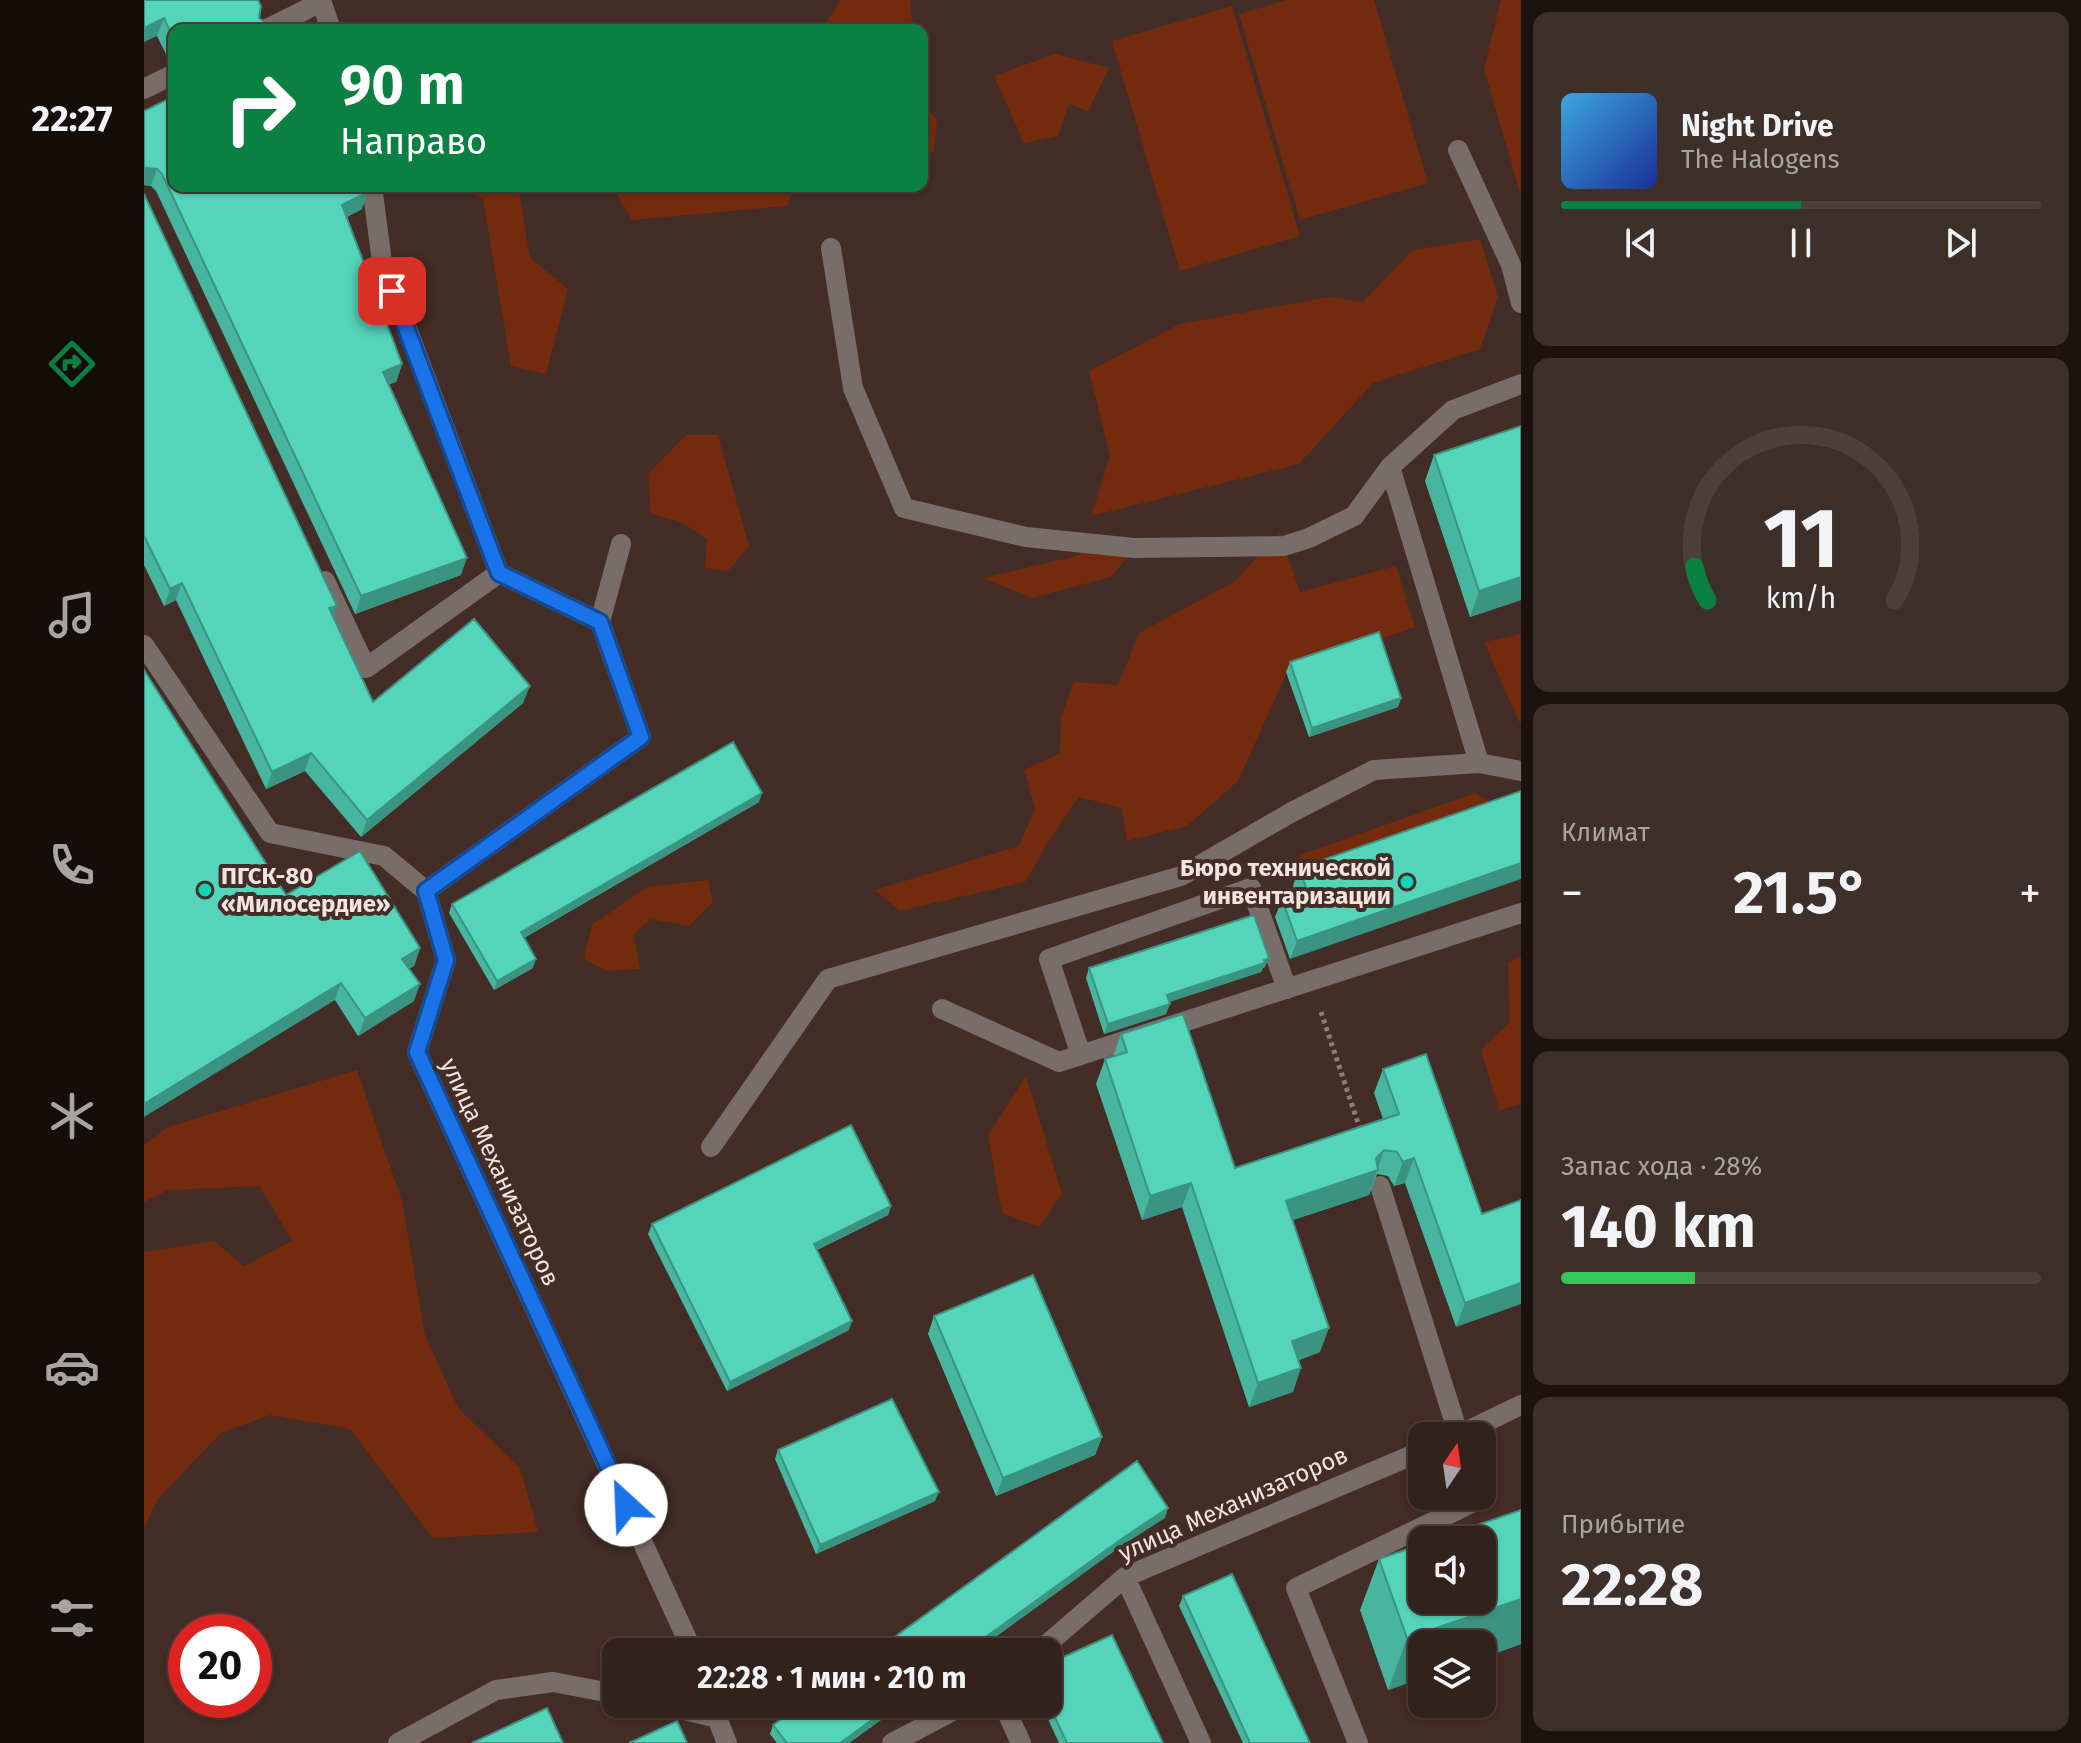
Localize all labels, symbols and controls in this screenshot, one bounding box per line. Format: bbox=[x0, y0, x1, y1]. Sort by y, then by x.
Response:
text: 90 m bbox=[340, 52, 465, 119]
icon: right bbox=[208, 56, 312, 160]
text: 22:27 bbox=[32, 97, 112, 141]
text: Night Drive bbox=[1681, 108, 1834, 144]
text: Направо bbox=[340, 120, 487, 164]
text: The Halogens bbox=[1681, 144, 1840, 175]
icon: previous bbox=[1619, 221, 1663, 265]
icon: pause bbox=[1779, 221, 1823, 265]
icon: next bbox=[1939, 221, 1983, 265]
pin bbox=[358, 257, 426, 325]
icon: arrive bbox=[370, 269, 414, 313]
icon: directions bbox=[44, 336, 100, 392]
text: 11 bbox=[1763, 489, 1839, 589]
text: km/h bbox=[1766, 581, 1836, 616]
icon: music bbox=[44, 587, 100, 643]
text: Климат bbox=[1561, 817, 1650, 848]
icon: phone bbox=[44, 837, 100, 893]
place label: Бюро технической инвентаризации bbox=[1180, 854, 1391, 910]
text: 21.5° bbox=[1733, 857, 1869, 929]
place label: ПГСК-80 «Милосердие» bbox=[221, 862, 390, 918]
text: − bbox=[1561, 867, 1583, 920]
text: + bbox=[2019, 867, 2041, 920]
marker: Бюро технической инвентаризации bbox=[1398, 873, 1416, 891]
marker: ПГСК-80 «Милосердие» bbox=[196, 881, 214, 899]
street label: улица Механизаторов bbox=[435, 1054, 565, 1290]
icon: climate bbox=[44, 1088, 100, 1144]
text: Запас хода · 28% bbox=[1561, 1151, 1762, 1182]
text: 140 km bbox=[1561, 1191, 1756, 1263]
icon: car bbox=[44, 1339, 100, 1395]
north arrow bbox=[1408, 1422, 1496, 1510]
map controls bbox=[1408, 1422, 1496, 1718]
street label: улица Механизаторов bbox=[1114, 1441, 1352, 1567]
position arrow bbox=[584, 1463, 668, 1547]
text: Прибытие bbox=[1561, 1509, 1685, 1540]
button: sound bbox=[1408, 1526, 1496, 1614]
text: 22:28 bbox=[1561, 1549, 1703, 1621]
icon: filters bbox=[44, 1590, 100, 1646]
speed limit sign: 20 bbox=[168, 1614, 272, 1718]
button: layers bbox=[1408, 1630, 1496, 1718]
text: 22:28 · 1 мин · 210 m bbox=[697, 1660, 967, 1696]

